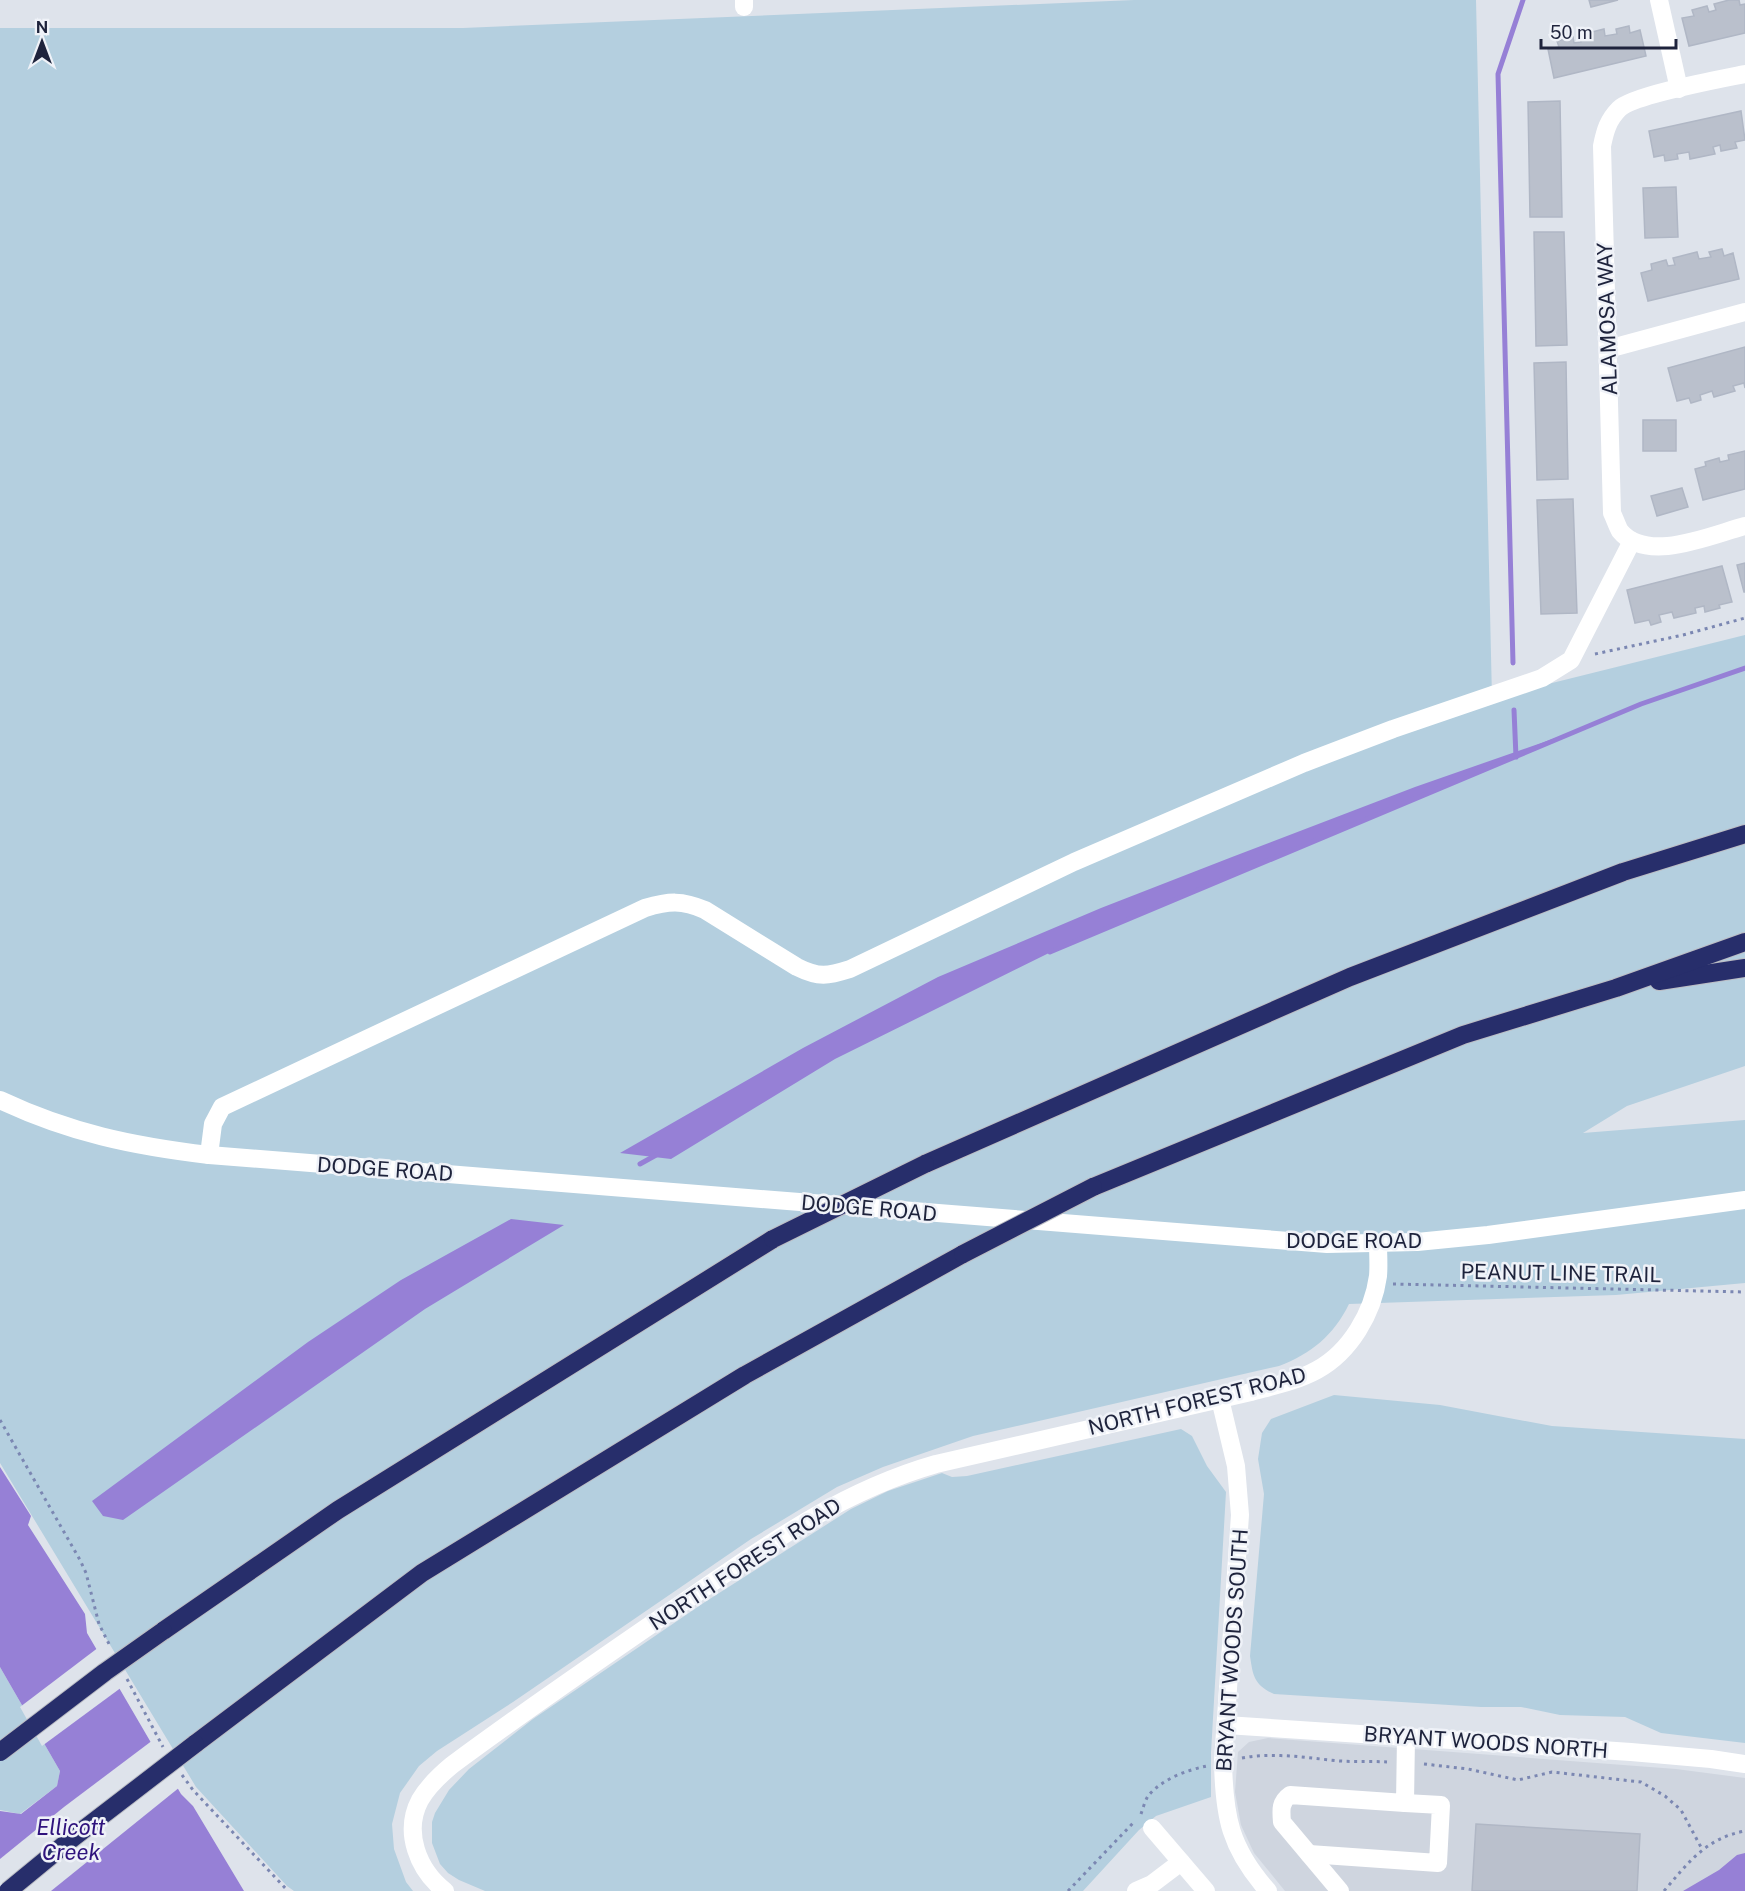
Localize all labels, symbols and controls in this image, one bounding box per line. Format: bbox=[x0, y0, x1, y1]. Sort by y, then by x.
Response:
north arrow bbox=[12, 12, 72, 72]
scale bar bbox=[1541, 12, 1676, 50]
text: N bbox=[36, 18, 48, 37]
text: 50 m bbox=[1550, 22, 1593, 43]
street label: ALAMOSA WAY bbox=[1592, 242, 1622, 396]
street label: DODGE ROAD bbox=[316, 1152, 454, 1186]
street label: DODGE ROAD bbox=[800, 1190, 938, 1226]
street label: DODGE ROAD bbox=[1286, 1228, 1422, 1253]
street label: PEANUT LINE TRAIL bbox=[1460, 1259, 1662, 1287]
street label: NORTH FOREST ROAD bbox=[1086, 1362, 1308, 1440]
street label: NORTH FOREST ROAD bbox=[644, 1493, 846, 1635]
street label: BRYANT WOODS SOUTH bbox=[1211, 1528, 1253, 1772]
street label: BRYANT WOODS NORTH bbox=[1363, 1721, 1609, 1763]
water label: Ellicott Creek bbox=[36, 1814, 106, 1865]

